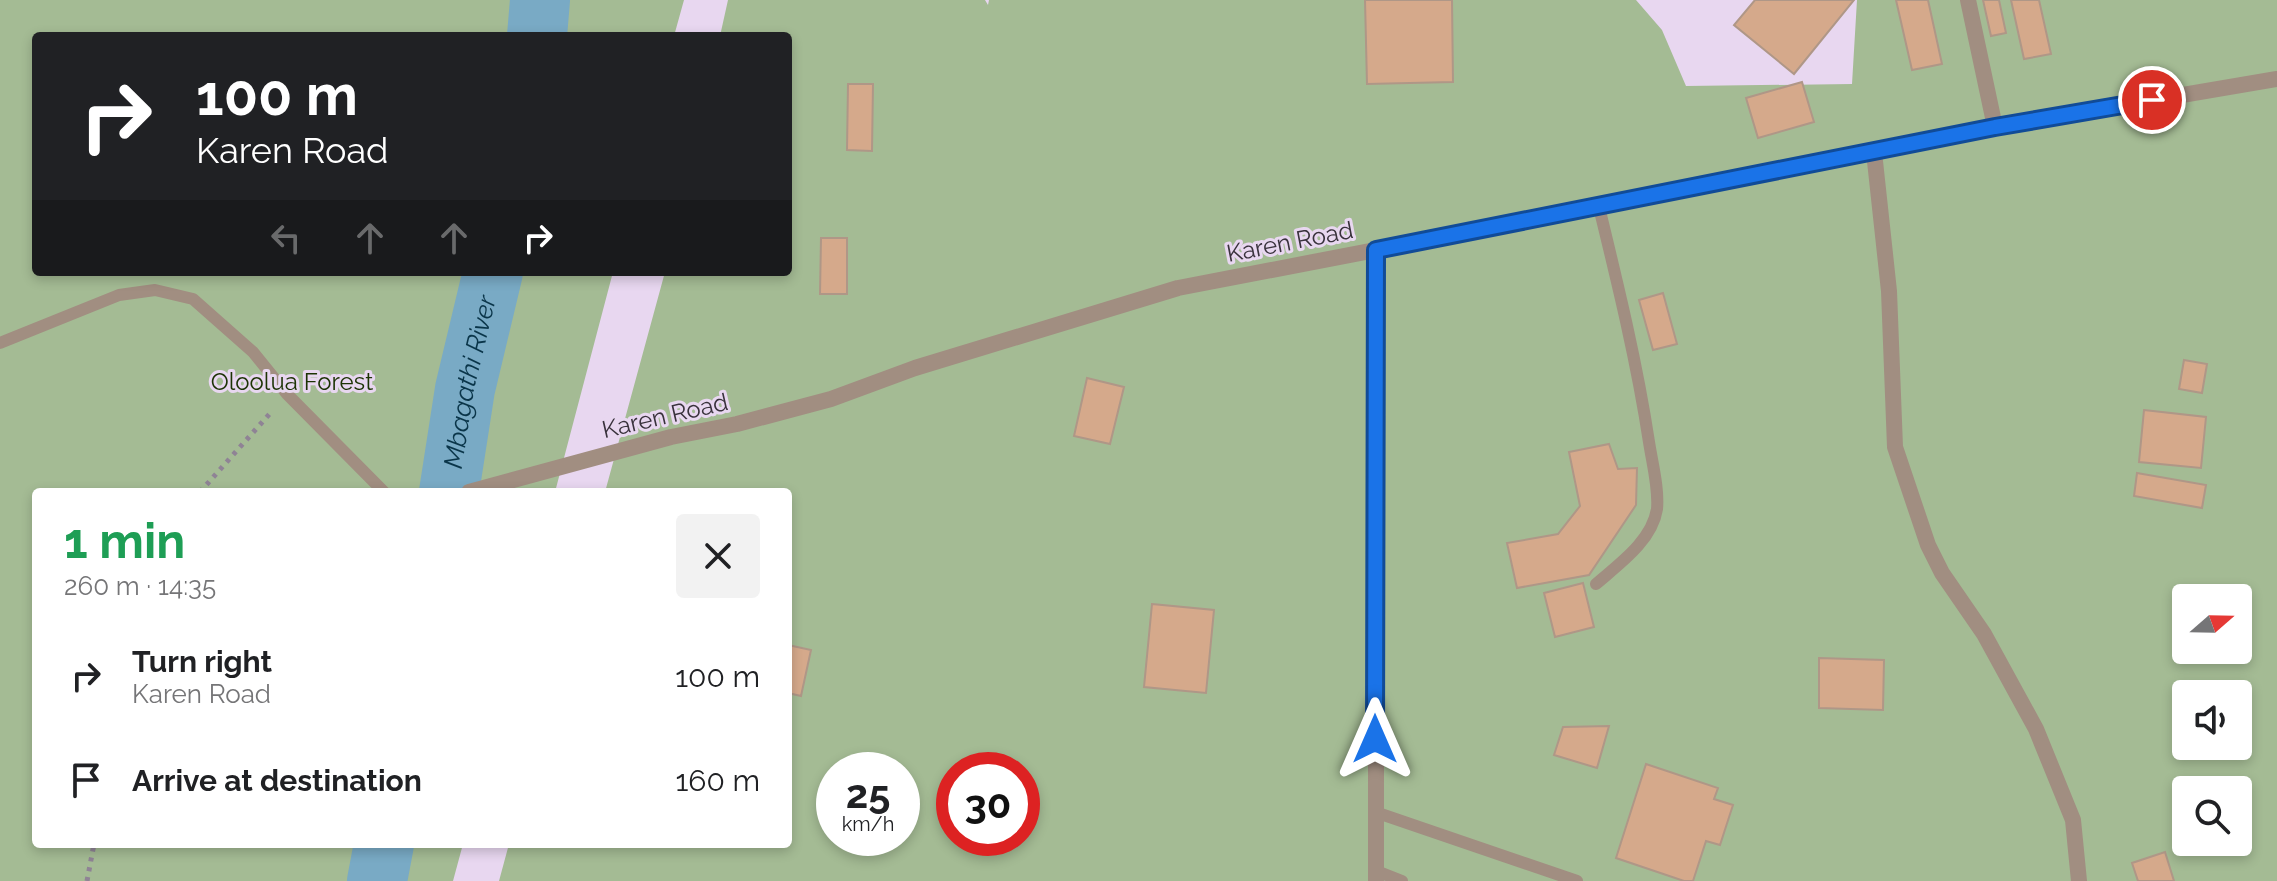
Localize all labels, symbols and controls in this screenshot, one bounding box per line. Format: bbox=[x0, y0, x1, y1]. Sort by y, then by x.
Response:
text: 100 m bbox=[196, 62, 358, 128]
icon: right bbox=[64, 64, 168, 168]
pin bbox=[2118, 66, 2186, 134]
icon: arrive bbox=[2130, 78, 2174, 122]
text: Karen Road bbox=[196, 129, 388, 171]
street label: Karen Road bbox=[1224, 215, 1356, 268]
icon: left bbox=[264, 216, 308, 260]
icon: ahead bbox=[348, 216, 392, 260]
icon: ahead bbox=[432, 216, 476, 260]
icon: right bbox=[516, 216, 560, 260]
water label: Mbagathi River bbox=[438, 291, 502, 470]
park label: Oloolua Forest bbox=[211, 367, 373, 396]
street label: Karen Road bbox=[599, 387, 731, 444]
text: 1 min bbox=[64, 513, 185, 569]
button: close bbox=[676, 514, 760, 598]
text: 260 m · 14:35 bbox=[64, 571, 216, 601]
north arrow bbox=[2172, 584, 2252, 664]
map controls bbox=[2172, 584, 2252, 856]
text: Turn right bbox=[132, 644, 272, 679]
icon: right bbox=[64, 654, 108, 698]
text: 100 m bbox=[675, 659, 760, 694]
text: Karen Road bbox=[132, 679, 271, 709]
button: sound bbox=[2172, 680, 2252, 760]
position arrow bbox=[1333, 697, 1417, 781]
speed limit sign: 30 bbox=[936, 752, 1040, 856]
icon: arrive bbox=[64, 758, 108, 802]
text: Arrive at destination bbox=[132, 763, 422, 798]
text: 160 m bbox=[675, 763, 760, 798]
text: 25 bbox=[846, 770, 890, 817]
button: search bbox=[2172, 776, 2252, 856]
text: km/h bbox=[842, 812, 894, 836]

